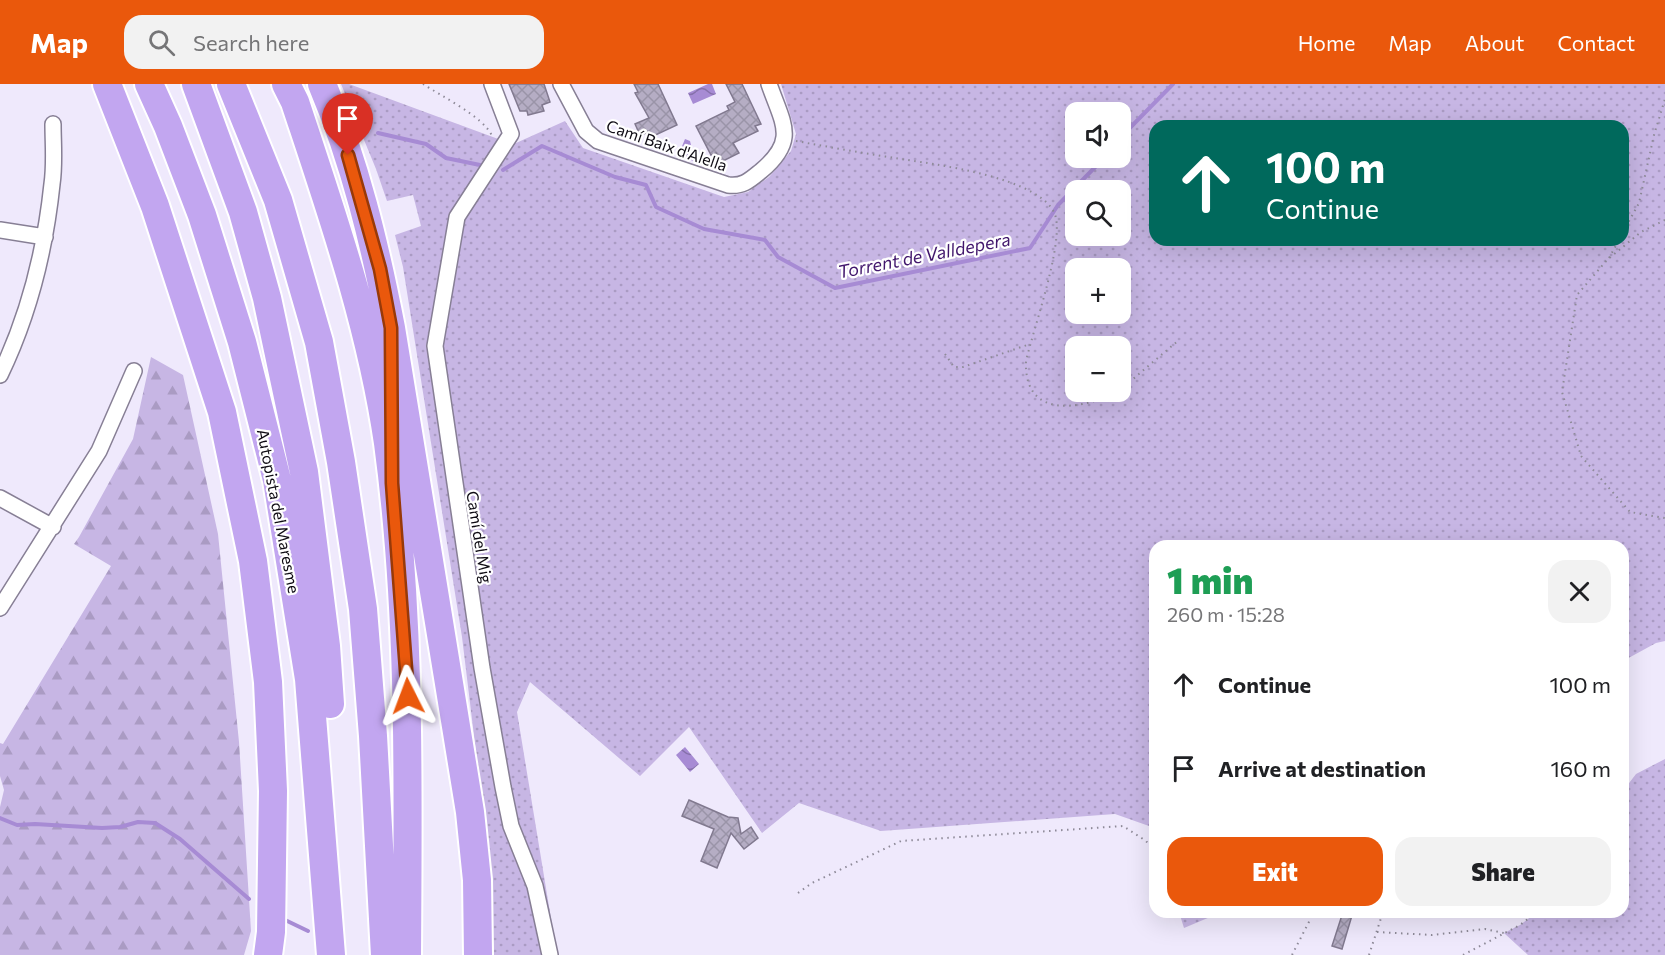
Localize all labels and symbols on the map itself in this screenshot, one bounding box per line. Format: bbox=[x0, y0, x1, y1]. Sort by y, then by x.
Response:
pin bbox=[322, 93, 373, 155]
street label: Camí Baix d'Alella bbox=[604, 115, 730, 175]
water label: Torrent de Valldepera bbox=[836, 227, 1012, 283]
street label: Autopista del Maresme bbox=[254, 427, 304, 595]
street label: Camí del Mig bbox=[463, 489, 497, 585]
position arrow bbox=[376, 664, 440, 728]

